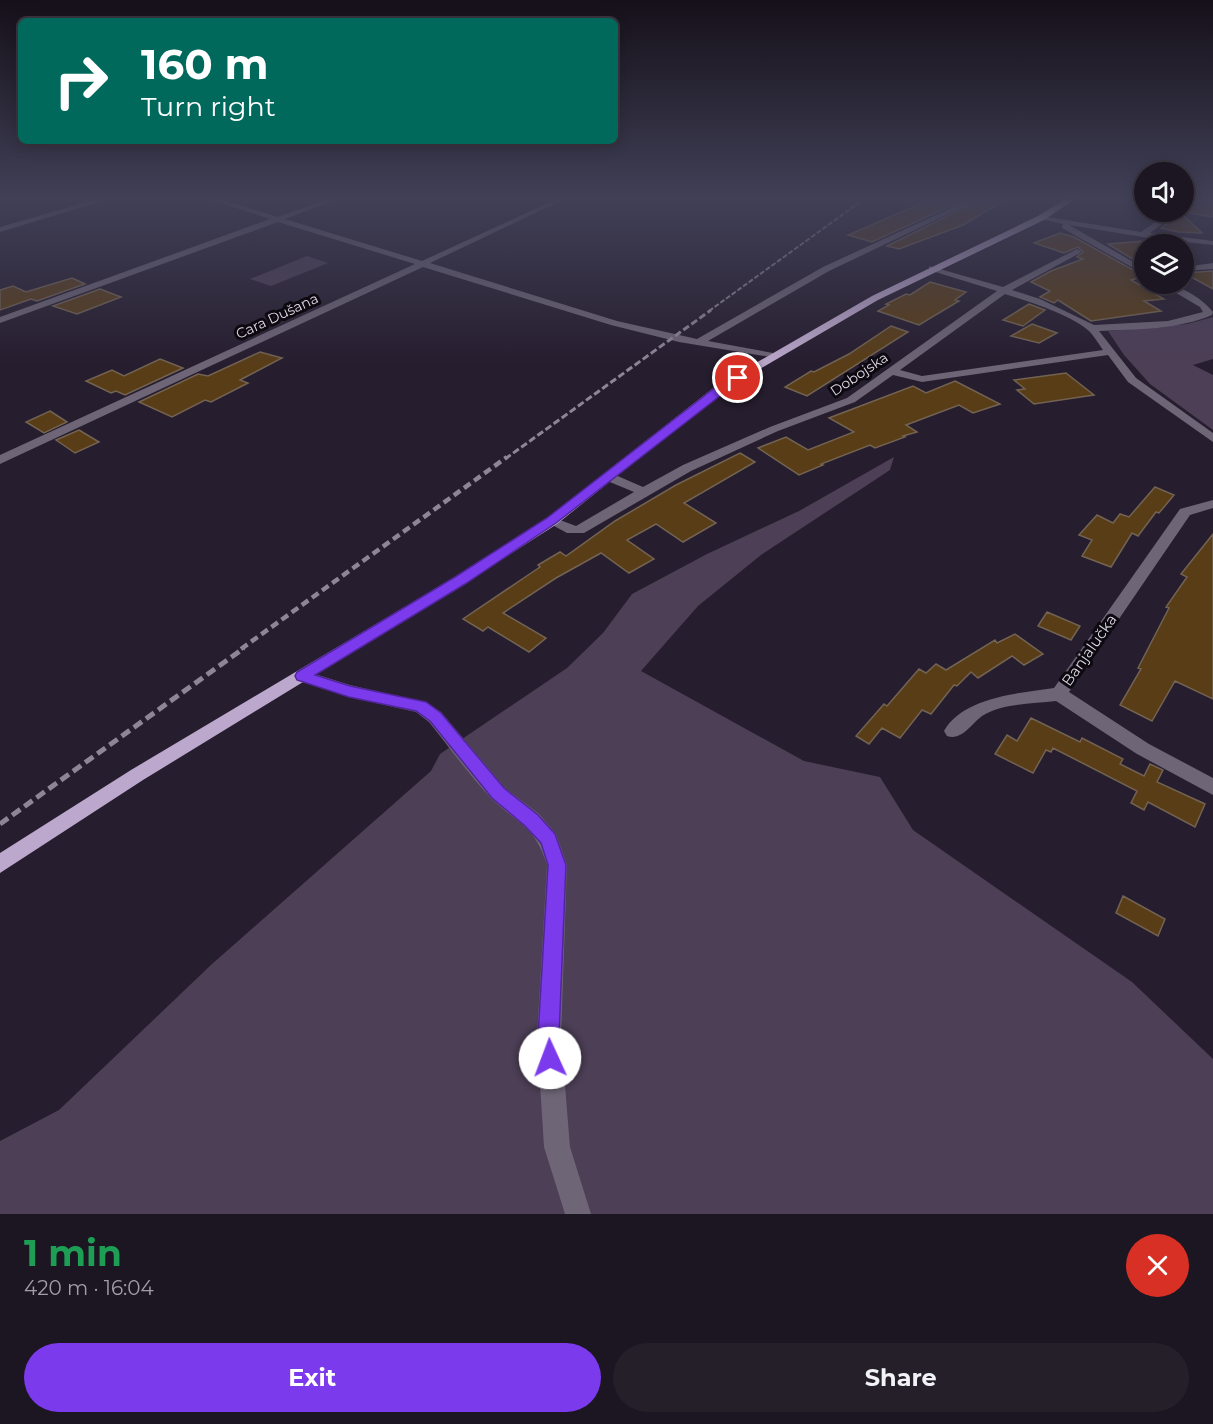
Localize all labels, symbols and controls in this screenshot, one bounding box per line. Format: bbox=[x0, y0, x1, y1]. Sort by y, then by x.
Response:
text: 160 m bbox=[141, 38, 269, 90]
icon: right bbox=[42, 42, 120, 120]
text: Turn right bbox=[141, 90, 276, 123]
map controls bbox=[1134, 162, 1194, 294]
button: sound bbox=[1134, 162, 1194, 222]
button: layers bbox=[1134, 234, 1194, 294]
street label: Cara Dušana bbox=[233, 289, 321, 343]
street label: Dobojska bbox=[827, 348, 891, 400]
pin bbox=[712, 352, 763, 403]
icon: arrive bbox=[721, 361, 754, 394]
street label: Banjalučka bbox=[1057, 610, 1121, 690]
position arrow bbox=[518, 1026, 582, 1090]
text: 1 min bbox=[24, 1231, 122, 1275]
button: close bbox=[1126, 1234, 1189, 1297]
text: 420 m · 16:04 bbox=[24, 1276, 154, 1300]
button: Exit bbox=[24, 1343, 601, 1412]
button: Share bbox=[613, 1343, 1189, 1412]

